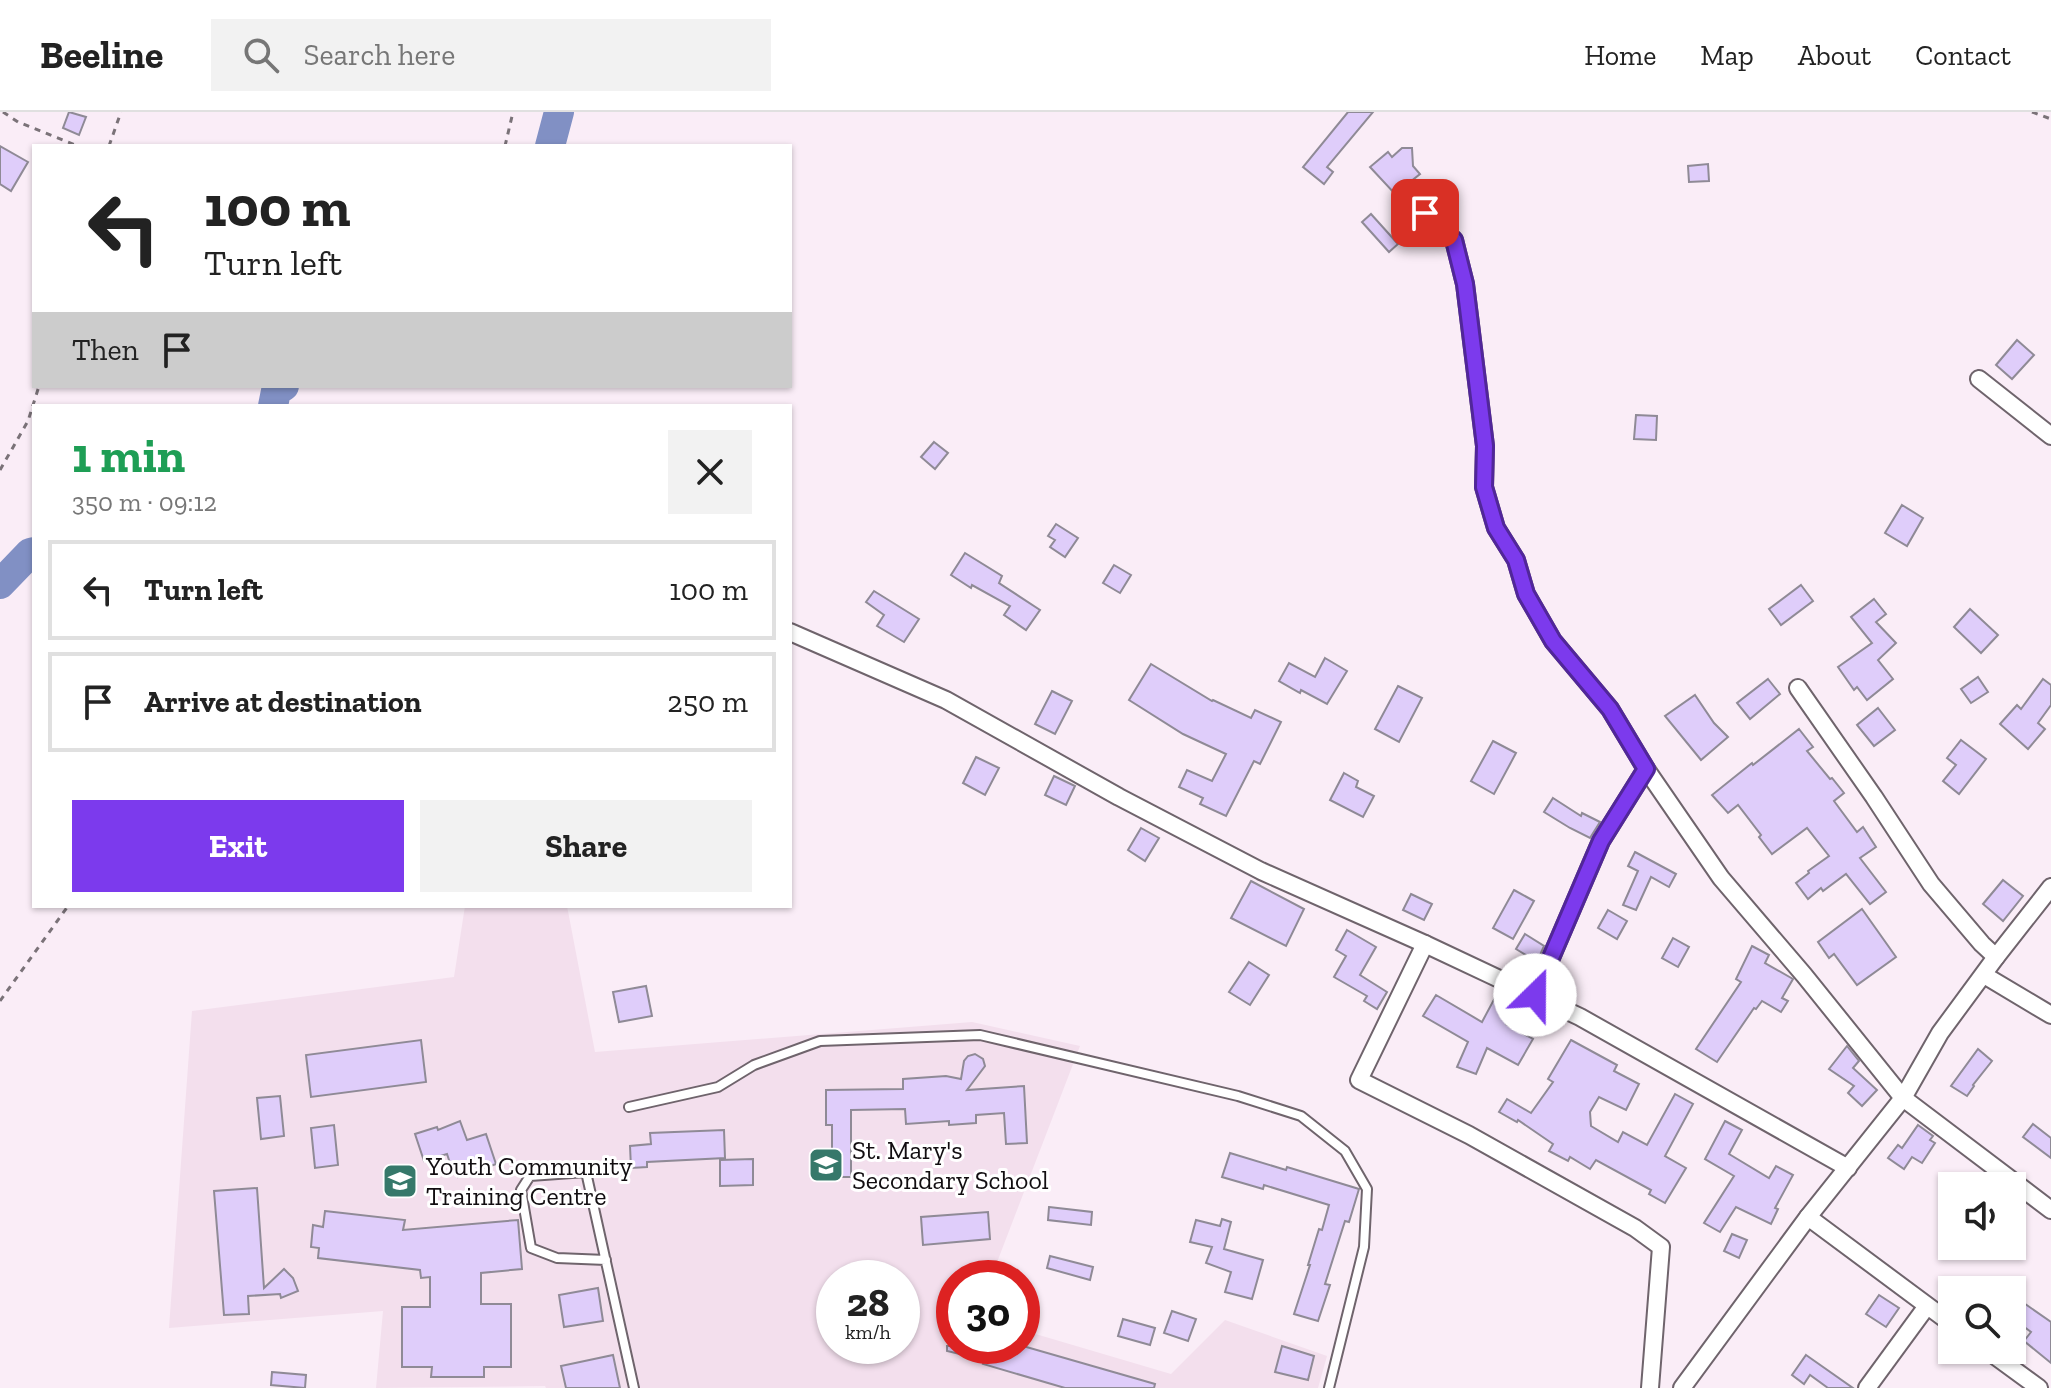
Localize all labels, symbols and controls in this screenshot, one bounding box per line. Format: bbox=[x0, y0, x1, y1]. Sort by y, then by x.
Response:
search box bbox=[211, 19, 771, 91]
text: Beeline bbox=[40, 32, 163, 78]
icon: search bbox=[239, 33, 283, 77]
text: Search here bbox=[303, 37, 455, 73]
text: Home bbox=[1584, 39, 1656, 72]
text: Map bbox=[1700, 39, 1754, 72]
text: About bbox=[1798, 39, 1871, 72]
text: Contact bbox=[1915, 39, 2011, 72]
text: 100 m bbox=[204, 173, 351, 240]
icon: left bbox=[72, 176, 176, 280]
pin bbox=[1391, 179, 1459, 247]
icon: arrive bbox=[1403, 191, 1447, 235]
text: Turn left bbox=[204, 241, 342, 284]
icon: arrive bbox=[155, 328, 199, 372]
text: Then bbox=[72, 332, 139, 368]
text: 1 min bbox=[72, 427, 185, 484]
button: close bbox=[668, 430, 752, 514]
text: 350 m · 09:12 bbox=[72, 486, 217, 518]
icon: left bbox=[76, 568, 120, 612]
text: Turn left bbox=[144, 572, 263, 608]
text: 100 m bbox=[669, 572, 748, 608]
icon: arrive bbox=[76, 680, 120, 724]
text: Arrive at destination bbox=[144, 684, 421, 720]
text: 250 m bbox=[667, 684, 748, 720]
button: Exit bbox=[72, 800, 404, 892]
button: Share bbox=[420, 800, 752, 892]
position arrow bbox=[1493, 953, 1577, 1037]
place label: St. Mary's Secondary School bbox=[852, 1134, 1049, 1196]
school or university icon: St. Mary's Secondary School bbox=[807, 1146, 845, 1184]
place label: Youth Community Training Centre bbox=[425, 1150, 633, 1212]
school or university icon: Youth Community Training Centre bbox=[381, 1162, 419, 1200]
map controls bbox=[1938, 1172, 2026, 1364]
button: sound bbox=[1938, 1172, 2026, 1260]
speed limit sign: 30 bbox=[936, 1260, 1040, 1364]
button: search bbox=[1938, 1276, 2026, 1364]
text: 28 bbox=[846, 1278, 890, 1326]
text: km/h bbox=[845, 1320, 891, 1344]

